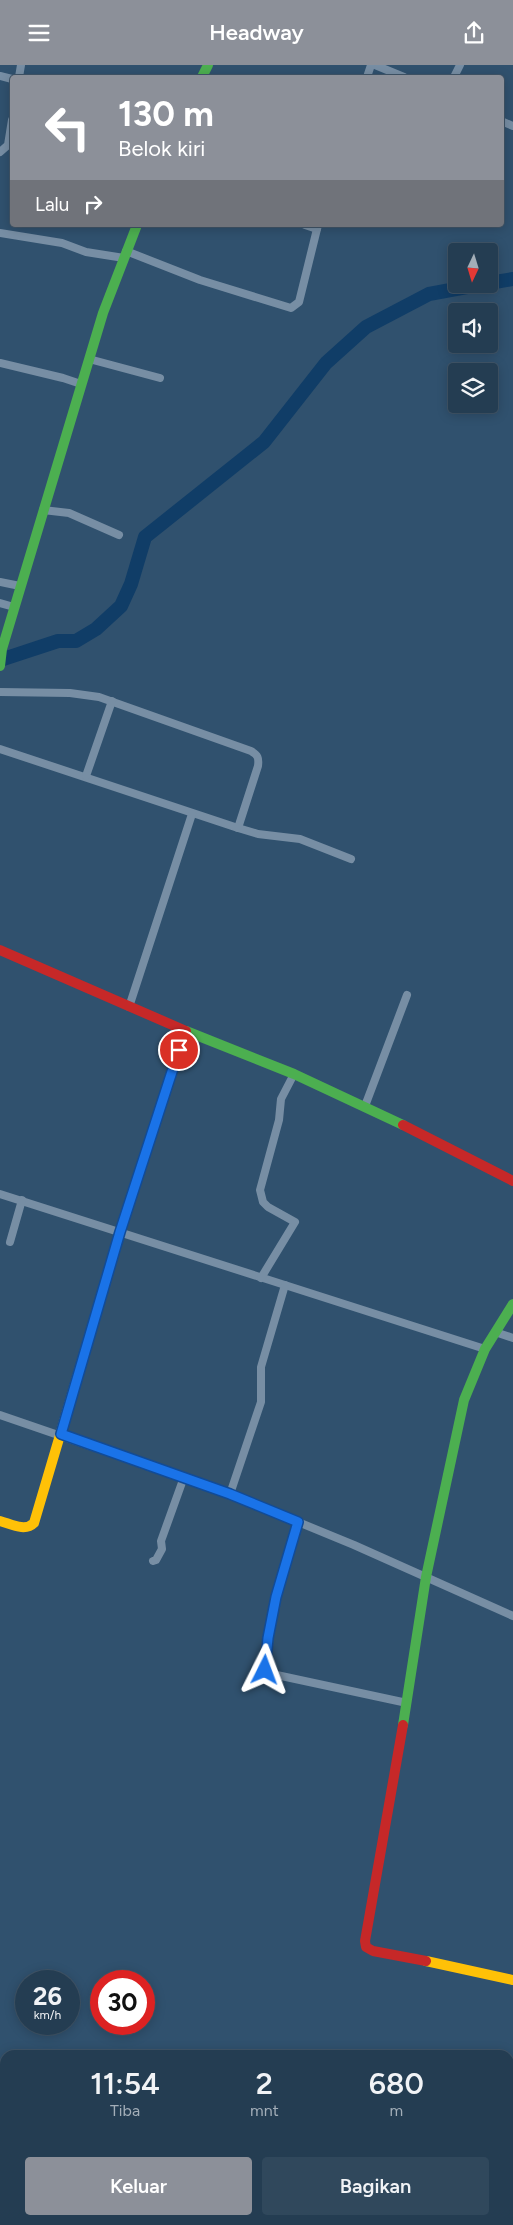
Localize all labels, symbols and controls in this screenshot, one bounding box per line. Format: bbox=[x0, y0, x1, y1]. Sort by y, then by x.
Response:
icon: menu bbox=[25, 19, 53, 47]
text: Headway bbox=[209, 19, 304, 46]
icon: share bbox=[460, 19, 488, 47]
text: 130 m bbox=[118, 93, 214, 135]
icon: left bbox=[35, 95, 100, 160]
text: Belok kiri bbox=[118, 135, 205, 162]
icon: right bbox=[79, 190, 107, 218]
text: Lalu bbox=[35, 193, 69, 216]
north arrow bbox=[448, 243, 498, 293]
map controls bbox=[448, 243, 498, 413]
button: sound bbox=[448, 303, 498, 353]
button: layers bbox=[448, 363, 498, 413]
pin bbox=[158, 1029, 200, 1071]
icon: arrive bbox=[165, 1036, 193, 1064]
position arrow bbox=[238, 1643, 290, 1695]
speed limit sign: 30 bbox=[90, 1970, 155, 2035]
text: 26 bbox=[33, 1981, 62, 2011]
text: km/h bbox=[34, 2008, 61, 2022]
text: 11:54 bbox=[90, 2065, 160, 2102]
text: 2 bbox=[256, 2065, 273, 2102]
text: 680 bbox=[369, 2065, 424, 2102]
text: Tiba bbox=[110, 2101, 140, 2120]
text: mnt bbox=[250, 2101, 279, 2120]
text: m bbox=[390, 2101, 403, 2120]
button: Keluar bbox=[25, 2157, 252, 2215]
button: Bagikan bbox=[262, 2157, 489, 2215]

